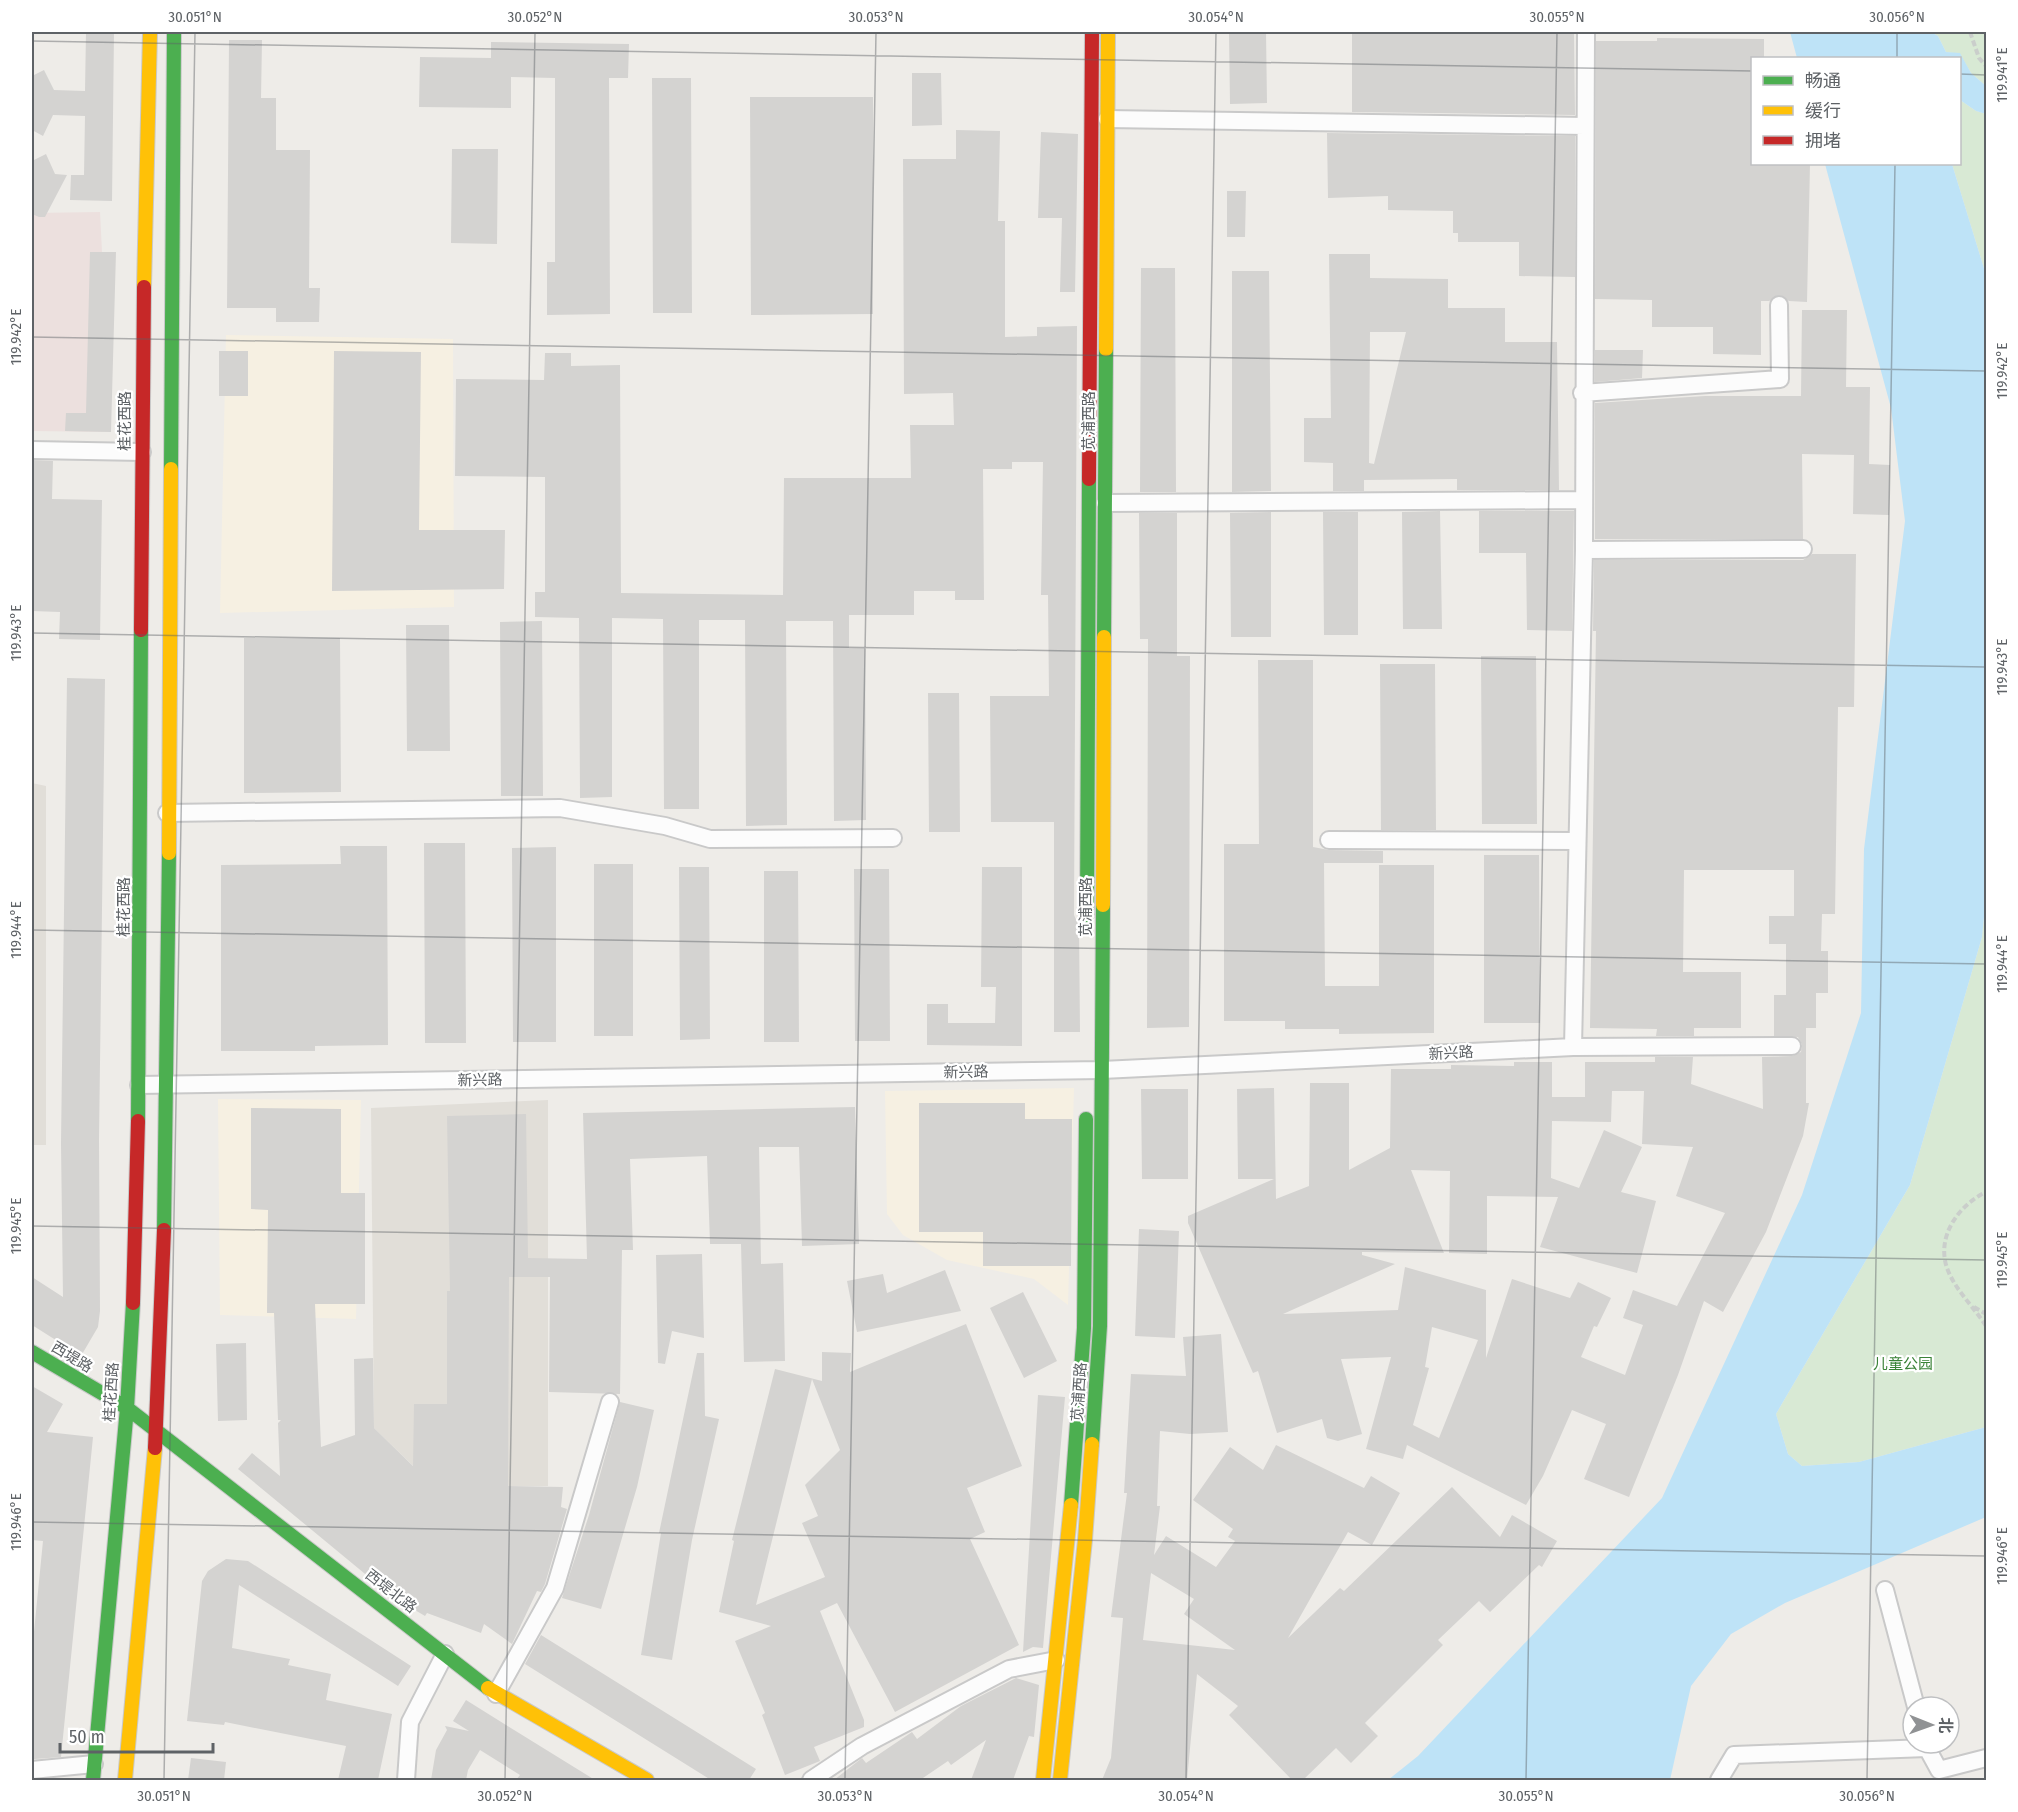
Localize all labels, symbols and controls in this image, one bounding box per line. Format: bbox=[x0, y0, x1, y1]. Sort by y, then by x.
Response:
text: 30.051°N bbox=[168, 8, 222, 26]
text: 30.052°N bbox=[508, 8, 562, 26]
text: 30.053°N bbox=[848, 8, 904, 26]
text: 30.054°N bbox=[1188, 8, 1244, 26]
text: 30.055°N bbox=[1529, 8, 1585, 26]
text: 30.056°N bbox=[1869, 8, 1925, 26]
text: 119.941°E bbox=[1993, 47, 2011, 103]
legend bbox=[1751, 57, 1961, 165]
text: 畅通 bbox=[1805, 70, 1841, 92]
text: 缓行 bbox=[1805, 100, 1841, 122]
text: 拥堵 bbox=[1805, 130, 1841, 152]
text: 119.942°E bbox=[7, 309, 25, 365]
text: 119.942°E bbox=[1993, 343, 2011, 399]
street label: 桂花西路 bbox=[116, 391, 134, 451]
street label: 苋浦西路 bbox=[1080, 391, 1098, 451]
text: 119.943°E bbox=[7, 605, 25, 661]
text: 119.943°E bbox=[1993, 639, 2011, 695]
street label: 桂花西路 bbox=[115, 877, 133, 937]
street label: 苋浦西路 bbox=[1077, 877, 1095, 937]
text: 119.944°E bbox=[7, 901, 25, 959]
text: 119.944°E bbox=[1993, 935, 2011, 993]
street label: 新兴路 bbox=[1428, 1043, 1474, 1063]
street label: 新兴路 bbox=[943, 1063, 989, 1081]
street label: 新兴路 bbox=[457, 1071, 503, 1089]
text: 119.945°E bbox=[7, 1198, 25, 1254]
text: 119.945°E bbox=[1993, 1232, 2011, 1288]
street label: 西堤路 bbox=[48, 1338, 96, 1376]
park label: 儿童公园 bbox=[1873, 1355, 1933, 1373]
street label: 桂花西路 bbox=[100, 1361, 122, 1423]
street label: 苋浦西路 bbox=[1068, 1361, 1090, 1423]
text: 119.946°E bbox=[7, 1493, 25, 1551]
text: 119.946°E bbox=[1993, 1527, 2011, 1585]
street label: 西堤北路 bbox=[362, 1565, 420, 1617]
north arrow bbox=[1901, 1695, 1961, 1755]
scale bar bbox=[60, 1716, 213, 1754]
text: 北 bbox=[1936, 1717, 1955, 1733]
text: 50 m bbox=[69, 1726, 105, 1748]
text: 30.051°N bbox=[137, 1787, 191, 1805]
text: 30.052°N bbox=[478, 1787, 532, 1805]
text: 30.053°N bbox=[817, 1787, 873, 1805]
text: 30.054°N bbox=[1158, 1787, 1214, 1805]
text: 30.055°N bbox=[1498, 1787, 1554, 1805]
text: 30.056°N bbox=[1839, 1787, 1895, 1805]

